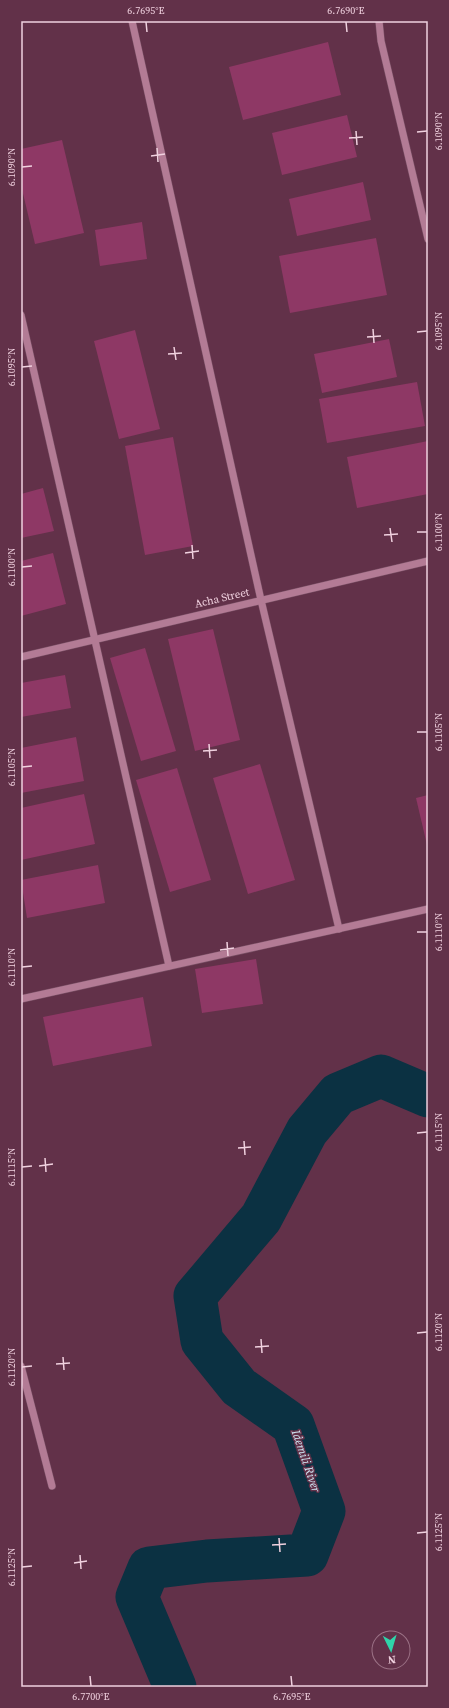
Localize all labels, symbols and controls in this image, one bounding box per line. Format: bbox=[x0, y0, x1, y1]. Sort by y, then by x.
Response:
text: 6.7695°E bbox=[127, 4, 165, 17]
text: 6.7690°E bbox=[327, 4, 365, 17]
text: 6.1090°N bbox=[432, 112, 445, 150]
text: 6.1090°N bbox=[5, 148, 18, 186]
text: 6.1095°N bbox=[432, 312, 445, 350]
text: 6.1095°N bbox=[5, 348, 18, 386]
text: 6.1100°N bbox=[432, 513, 445, 551]
text: 6.1100°N bbox=[5, 548, 18, 586]
street label: Acha Street bbox=[193, 584, 251, 612]
text: 6.1105°N bbox=[432, 713, 445, 751]
text: 6.1105°N bbox=[5, 748, 18, 786]
text: 6.1110°N bbox=[432, 913, 445, 951]
text: 6.1110°N bbox=[5, 948, 18, 986]
text: 6.1115°N bbox=[432, 1113, 445, 1151]
text: 6.1115°N bbox=[5, 1148, 18, 1186]
text: 6.1120°N bbox=[432, 1313, 445, 1351]
text: 6.1120°N bbox=[5, 1348, 18, 1386]
water label: Idemili River bbox=[288, 1427, 325, 1496]
text: 6.1125°N bbox=[432, 1513, 445, 1551]
text: 6.1125°N bbox=[5, 1548, 18, 1586]
north arrow bbox=[371, 1630, 411, 1670]
text: N bbox=[387, 1652, 396, 1667]
text: 6.7700°E bbox=[72, 1690, 110, 1703]
text: 6.7695°E bbox=[273, 1690, 311, 1703]

